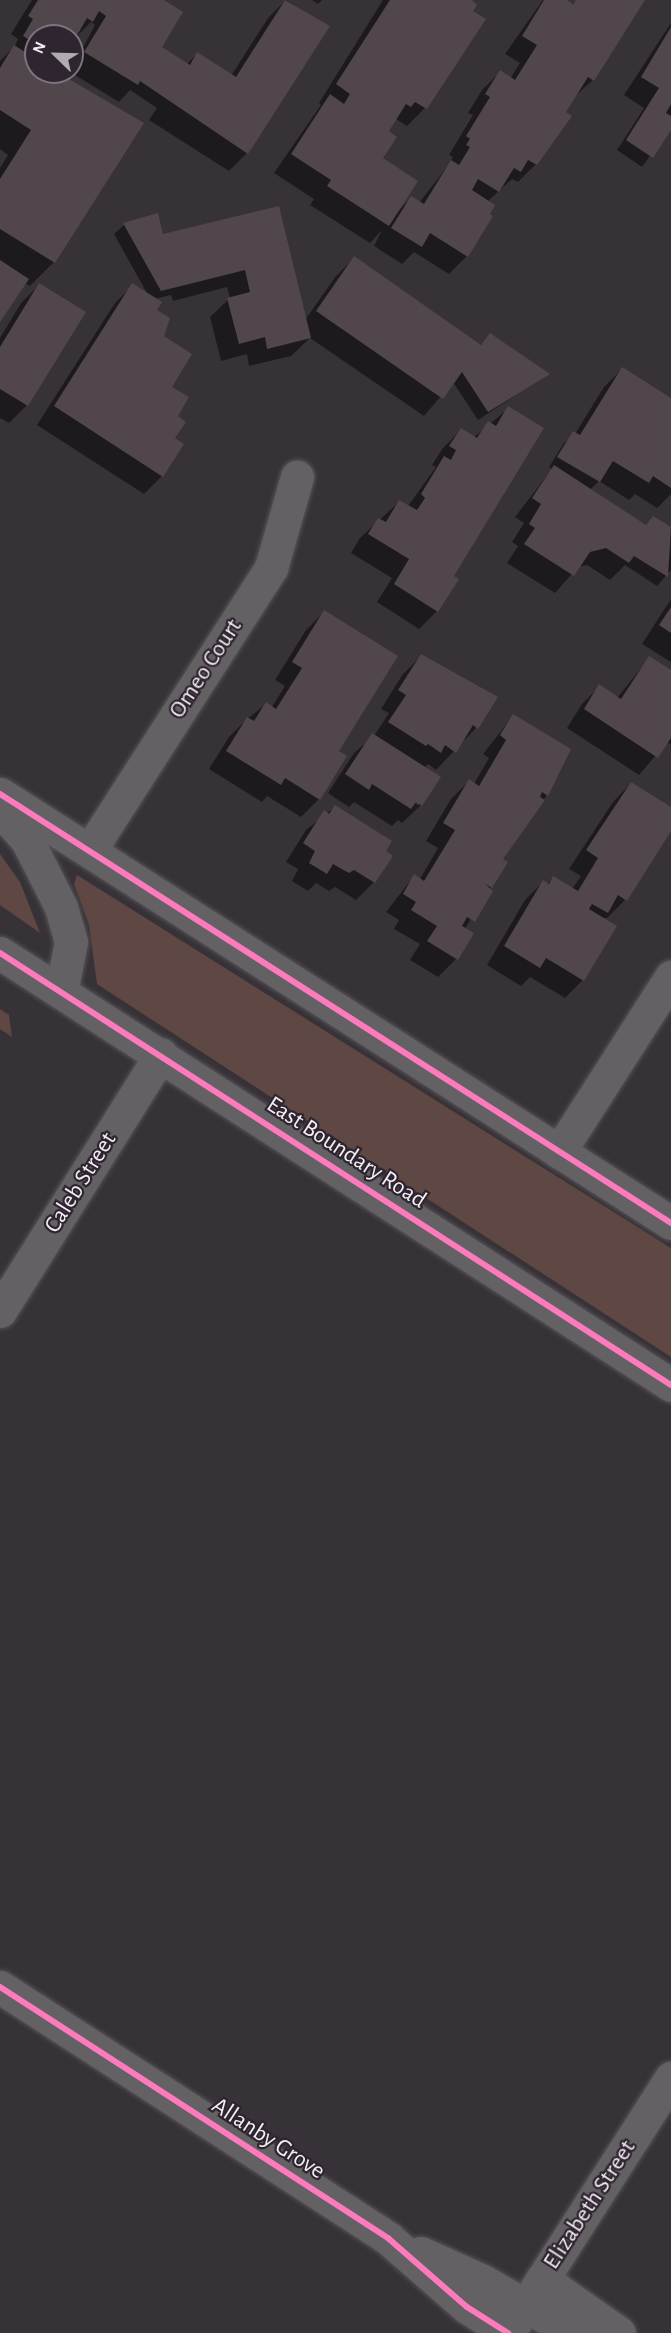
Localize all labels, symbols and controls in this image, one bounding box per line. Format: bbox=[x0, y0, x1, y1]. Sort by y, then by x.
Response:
north arrow bbox=[24, 24, 84, 84]
text: N bbox=[30, 40, 49, 56]
street label: Omeo Court bbox=[163, 614, 249, 724]
street label: East Boundary Road bbox=[261, 1091, 431, 1215]
street label: Caleb Street bbox=[39, 1127, 123, 1239]
street label: Allanby Grove bbox=[206, 2092, 330, 2186]
street label: Elizabeth Street bbox=[538, 2135, 642, 2275]

